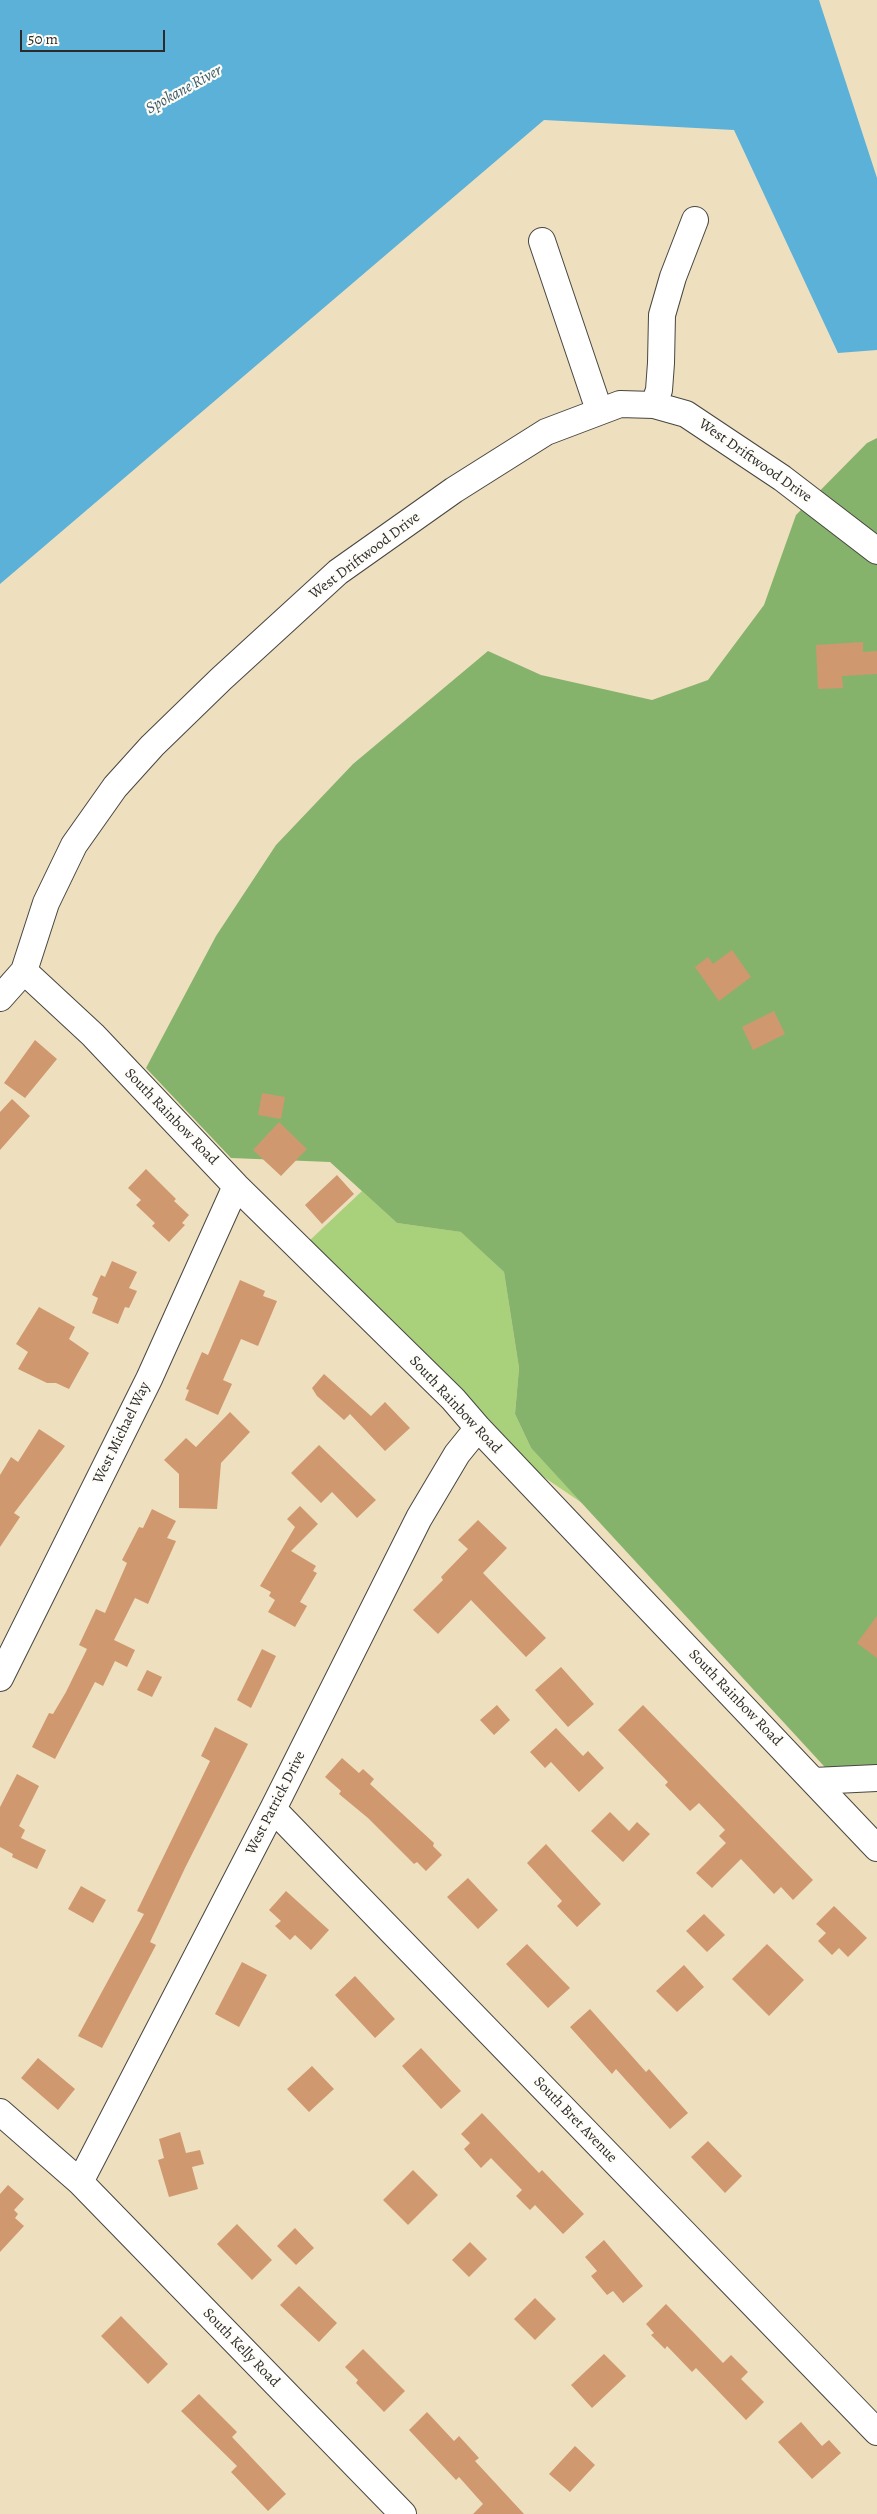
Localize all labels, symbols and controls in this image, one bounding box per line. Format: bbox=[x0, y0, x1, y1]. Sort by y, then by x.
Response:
scale bar bbox=[22, 20, 168, 52]
text: 50 m bbox=[28, 29, 58, 49]
water label: Spokane River bbox=[143, 61, 225, 119]
street label: West Driftwood Drive bbox=[695, 415, 815, 507]
street label: West Driftwood Drive bbox=[306, 509, 424, 603]
street label: South Rainbow Road bbox=[120, 1065, 222, 1169]
street label: South Rainbow Road bbox=[405, 1352, 505, 1458]
street label: West Michael Way bbox=[90, 1379, 154, 1487]
street label: South Rainbow Road bbox=[684, 1646, 786, 1750]
street label: West Patrick Drive bbox=[242, 1748, 310, 1858]
street label: South Bret Avenue bbox=[529, 2073, 621, 2167]
street label: South Kelly Road bbox=[199, 2305, 283, 2391]

